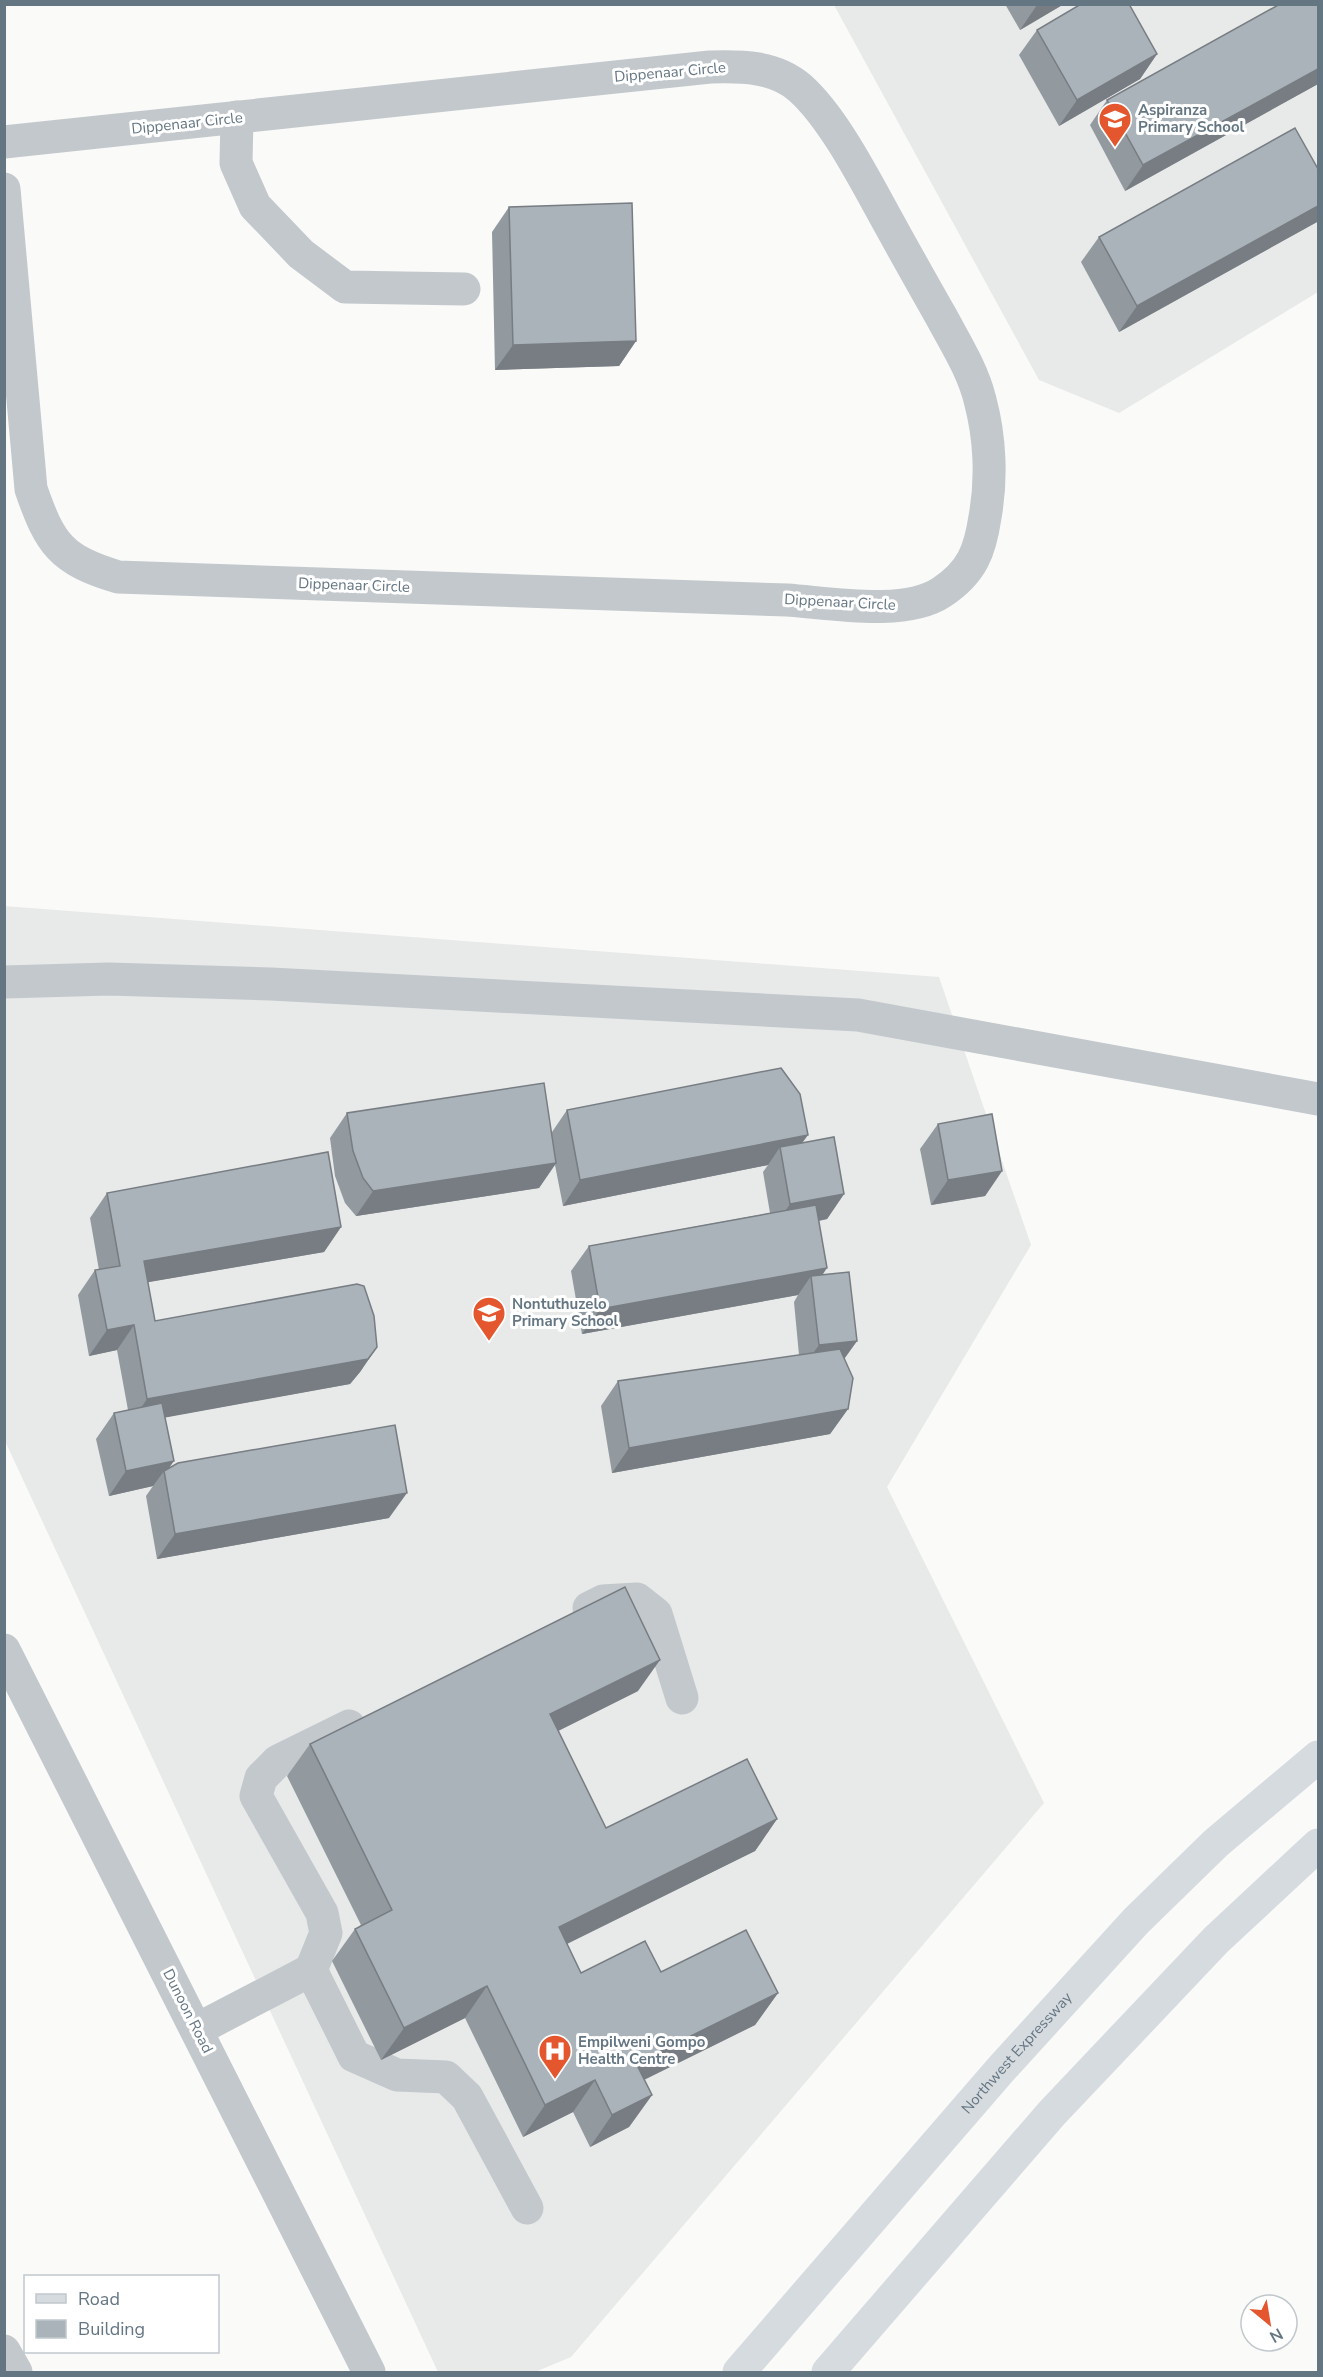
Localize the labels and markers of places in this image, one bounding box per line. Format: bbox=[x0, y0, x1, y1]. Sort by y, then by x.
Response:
place label: Aspiranza Primary School bbox=[1138, 100, 1245, 137]
school or university icon: Aspiranza Primary School bbox=[1097, 101, 1133, 148]
place label: Nontuthuzelo Primary School bbox=[512, 1294, 619, 1331]
school or university icon: Nontuthuzelo Primary School bbox=[471, 1295, 507, 1342]
place label: Empilweni Gompo Health Centre bbox=[578, 2032, 706, 2069]
hospital icon: Empilweni Gompo Health Centre bbox=[537, 2033, 573, 2080]

